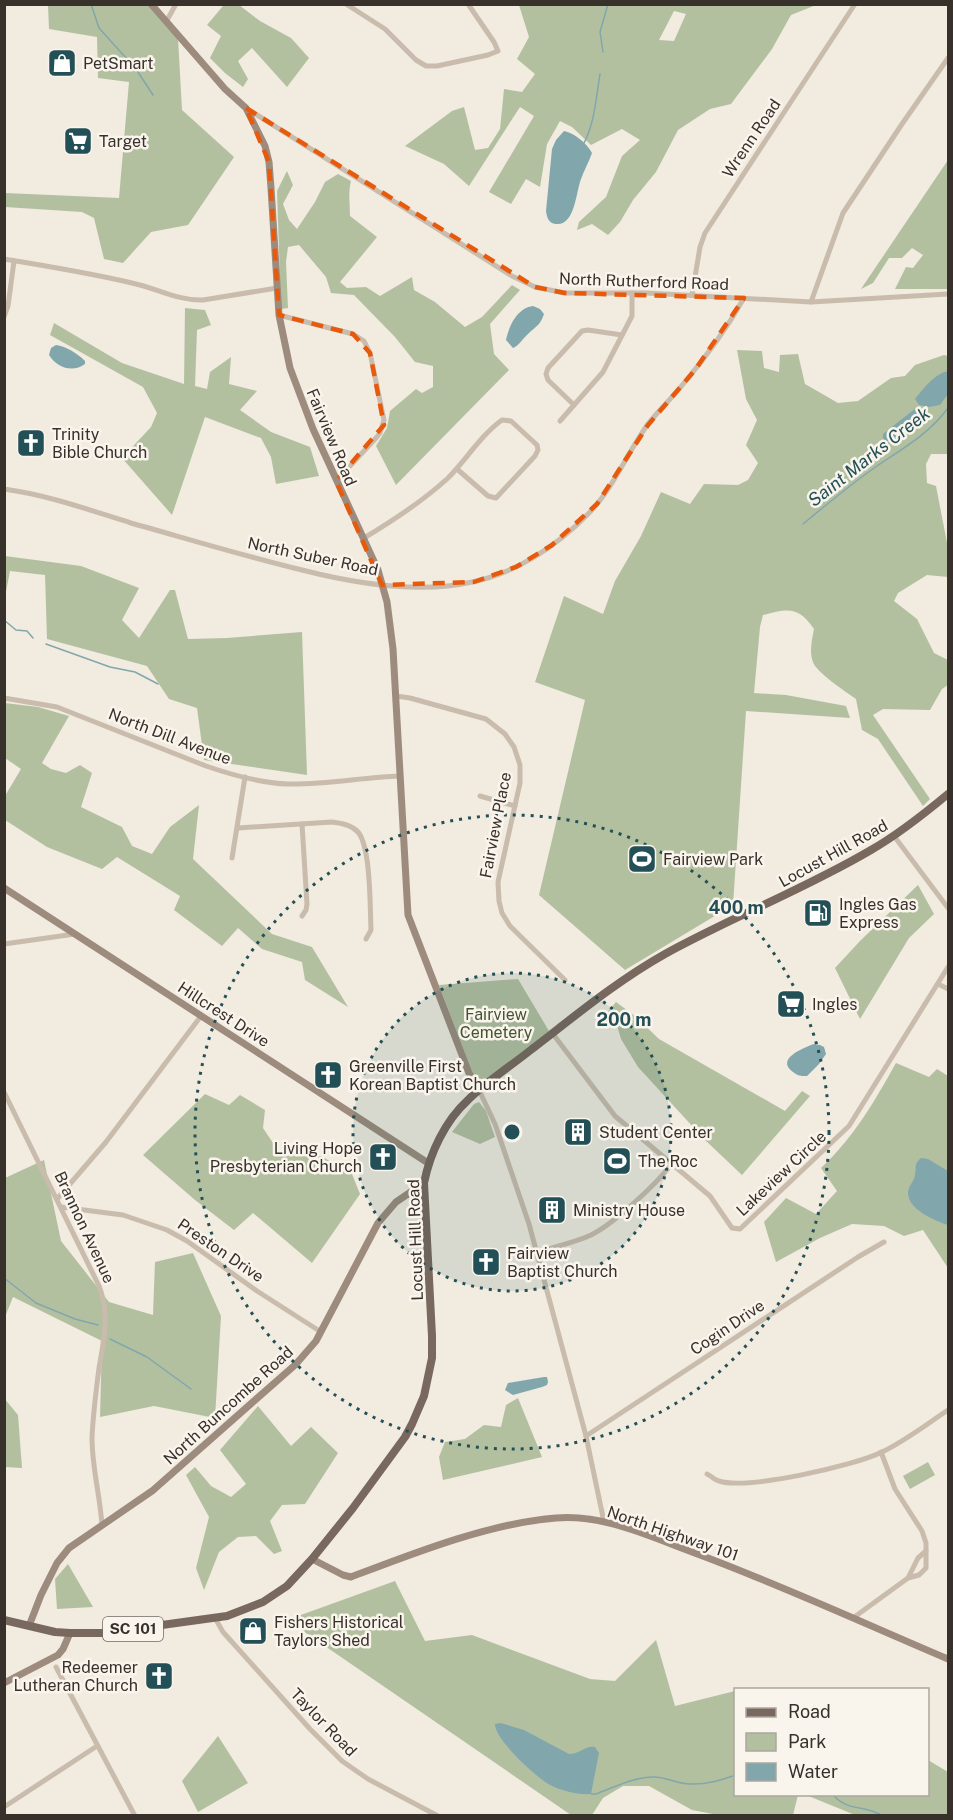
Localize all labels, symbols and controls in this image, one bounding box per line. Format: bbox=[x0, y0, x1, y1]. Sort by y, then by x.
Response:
shop icon: PetSmart bbox=[46, 47, 78, 79]
place label: PetSmart bbox=[83, 54, 154, 73]
street label: Wrenn Road bbox=[718, 95, 785, 181]
supermarket icon: Target bbox=[62, 125, 94, 157]
place label: Target bbox=[99, 132, 147, 151]
street label: North Rutherford Road bbox=[559, 269, 729, 294]
street label: Fairview Road bbox=[302, 386, 361, 489]
water label: Saint Marks Creek bbox=[804, 402, 934, 511]
place label: Trinity Bible Church bbox=[52, 425, 147, 462]
church icon: Trinity Bible Church bbox=[15, 427, 47, 459]
street label: North Suber Road bbox=[246, 533, 380, 580]
street label: North Dill Avenue bbox=[106, 704, 234, 769]
street label: Fairview Place bbox=[476, 771, 515, 880]
street label: Locust Hill Road bbox=[775, 816, 891, 891]
sports icon: Fairview Park bbox=[626, 843, 658, 875]
place label: Fairview Park bbox=[663, 850, 763, 869]
place label: Ingles Gas Express bbox=[839, 895, 917, 932]
text: 400 m bbox=[708, 897, 764, 918]
fuel station icon: Ingles Gas Express bbox=[802, 897, 834, 929]
street label: Hillcrest Drive bbox=[174, 978, 273, 1051]
supermarket icon: Ingles bbox=[775, 988, 807, 1020]
place label: Ingles bbox=[812, 995, 857, 1014]
park label: Fairview Cemetery bbox=[460, 1005, 533, 1042]
text: 200 m bbox=[597, 1009, 651, 1030]
place label: Greenville First Korean Baptist Church bbox=[349, 1057, 516, 1094]
church icon: Greenville First Korean Baptist Church bbox=[312, 1059, 344, 1091]
building icon: Student Center bbox=[562, 1116, 594, 1148]
centre of rings bbox=[502, 1122, 522, 1142]
place label: Student Center bbox=[599, 1123, 713, 1142]
street label: Lakeview Circle bbox=[732, 1127, 830, 1220]
place label: Living Hope Presbyterian Church bbox=[210, 1139, 362, 1176]
church icon: Living Hope Presbyterian Church bbox=[367, 1141, 399, 1173]
sports icon: The Roc bbox=[601, 1145, 633, 1177]
place label: The Roc bbox=[638, 1152, 698, 1171]
street label: Brannon Avenue bbox=[50, 1168, 119, 1286]
street label: Locust Hill Road bbox=[404, 1179, 427, 1301]
building icon: Ministry House bbox=[536, 1194, 568, 1226]
place label: Ministry House bbox=[573, 1201, 685, 1220]
street label: Preston Drive bbox=[174, 1215, 267, 1286]
place label: Fairview Baptist Church bbox=[507, 1244, 618, 1281]
church icon: Fairview Baptist Church bbox=[470, 1246, 502, 1278]
street label: Cogin Drive bbox=[687, 1296, 768, 1359]
street label: North Buncombe Road bbox=[160, 1342, 297, 1468]
street label: North Highway 101 bbox=[605, 1502, 741, 1565]
place label: Fishers Historical Taylors Shed bbox=[274, 1613, 404, 1650]
shop icon: Fishers Historical Taylors Shed bbox=[237, 1615, 269, 1647]
road number: SC 101 bbox=[103, 1617, 163, 1641]
place label: Redeemer Lutheran Church bbox=[13, 1658, 138, 1695]
church icon: Redeemer Lutheran Church bbox=[143, 1660, 175, 1692]
street label: Taylor Road bbox=[287, 1684, 361, 1760]
legend bbox=[734, 1688, 929, 1796]
text: Road bbox=[788, 1701, 831, 1722]
text: Park bbox=[788, 1731, 826, 1752]
text: Water bbox=[788, 1761, 838, 1782]

